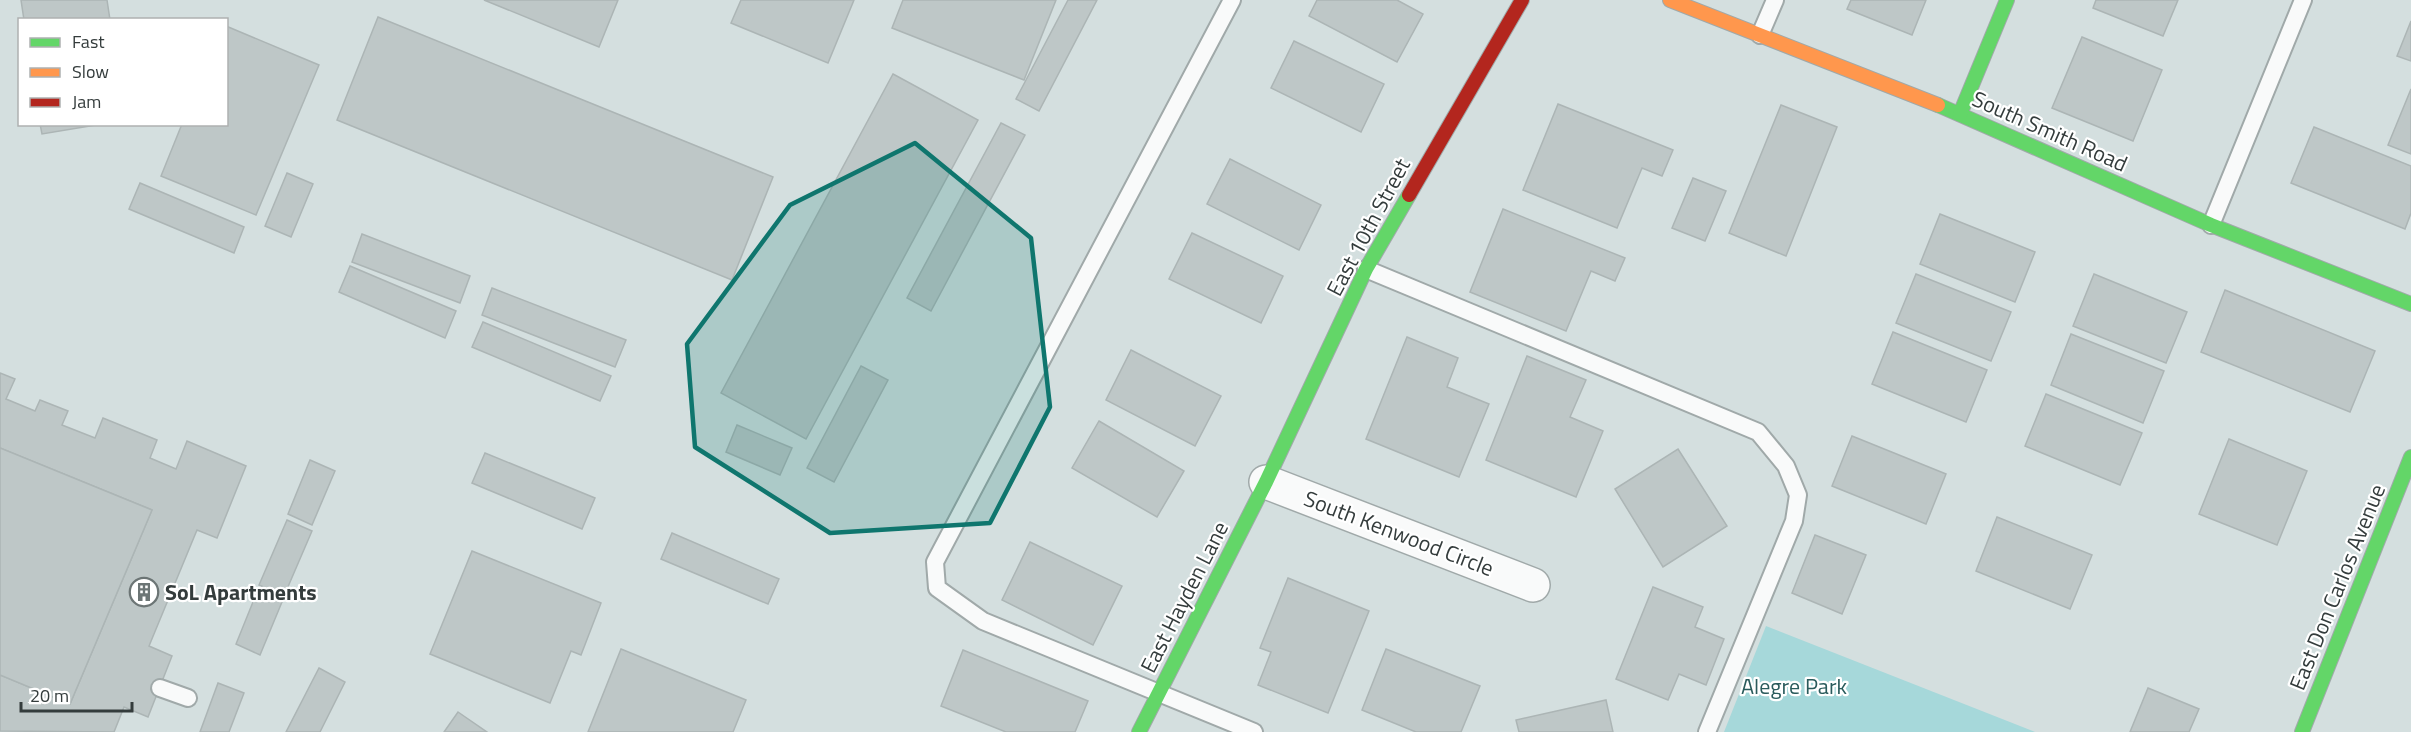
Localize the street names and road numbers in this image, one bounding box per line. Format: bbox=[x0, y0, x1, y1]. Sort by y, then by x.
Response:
street label: South Smith Road bbox=[1967, 82, 2133, 180]
street label: East 10th Street bbox=[1317, 152, 1419, 302]
street label: East Don Carlos Avenue bbox=[2280, 479, 2394, 695]
street label: South Kenwood Circle bbox=[1299, 481, 1499, 585]
street label: East Hayden Lane bbox=[1131, 515, 1237, 679]

